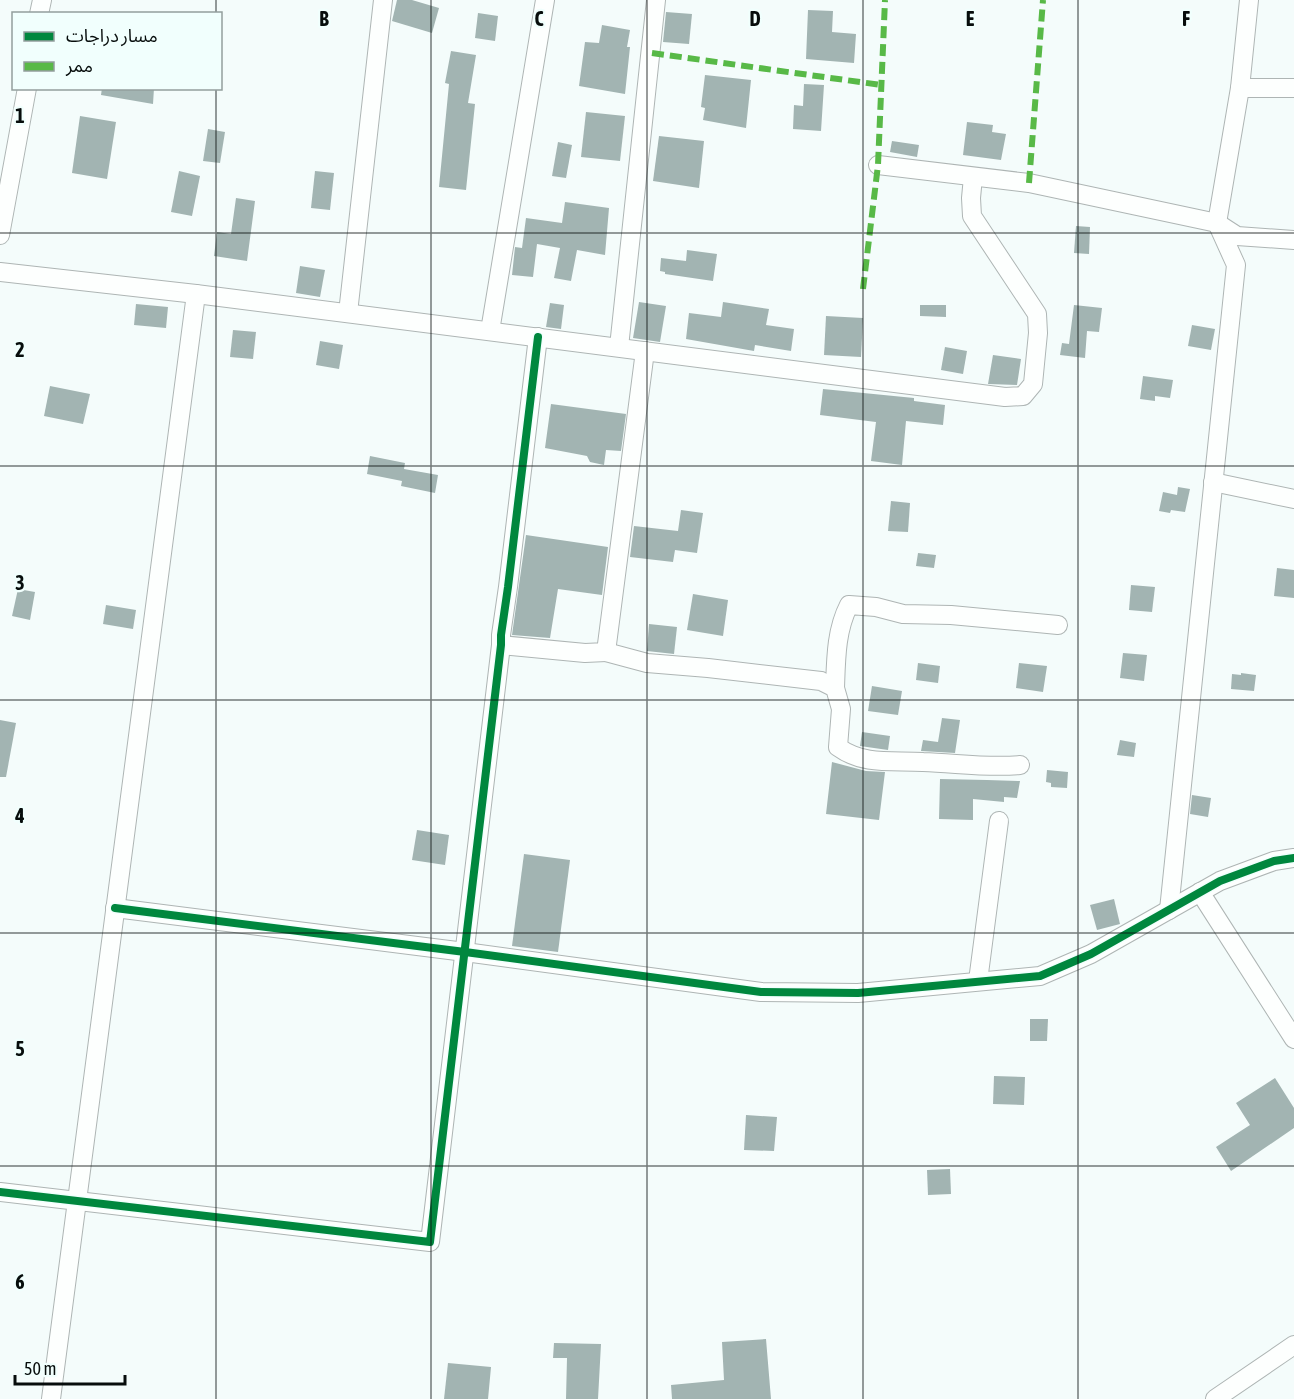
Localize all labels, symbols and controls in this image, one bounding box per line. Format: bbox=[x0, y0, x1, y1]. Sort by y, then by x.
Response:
text: B bbox=[319, 7, 329, 30]
text: C bbox=[535, 7, 544, 30]
text: D bbox=[749, 7, 761, 30]
text: E bbox=[966, 7, 975, 30]
text: F bbox=[1182, 7, 1190, 30]
legend bbox=[12, 12, 222, 90]
text: مسار دراجات bbox=[66, 25, 158, 47]
text: ممر bbox=[65, 55, 93, 77]
text: 1 bbox=[15, 104, 25, 127]
text: 2 bbox=[15, 338, 25, 361]
text: 3 bbox=[15, 571, 25, 594]
text: 4 bbox=[14, 804, 25, 827]
text: 5 bbox=[15, 1037, 25, 1060]
text: 6 bbox=[15, 1270, 25, 1293]
scale bar bbox=[15, 1348, 124, 1386]
text: 50 m bbox=[24, 1358, 56, 1379]

